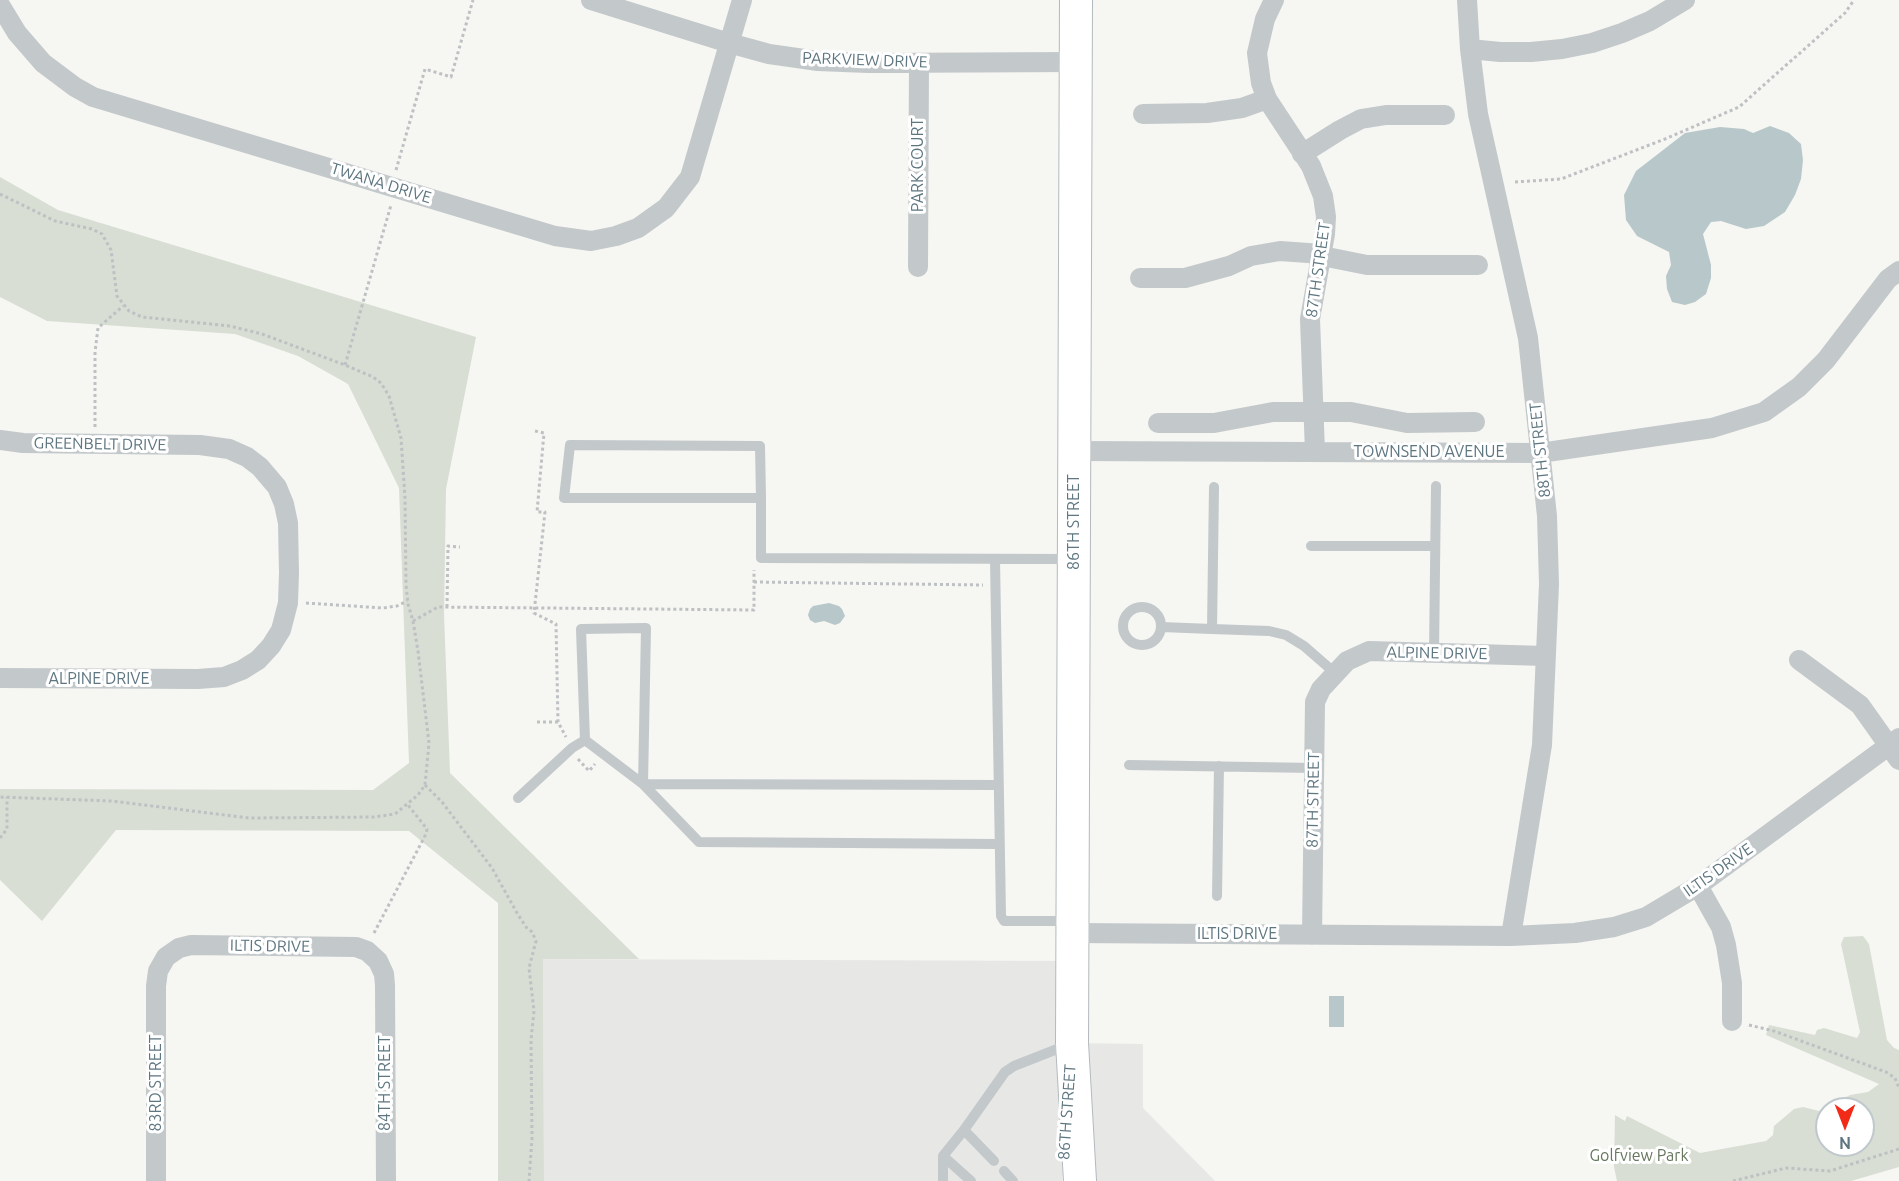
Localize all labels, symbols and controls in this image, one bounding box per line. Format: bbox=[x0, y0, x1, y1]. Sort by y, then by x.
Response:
street label: PARKVIEW DRIVE bbox=[802, 48, 928, 72]
street label: PARK COURT bbox=[908, 118, 928, 212]
street label: TWANA DRIVE bbox=[328, 159, 434, 207]
street label: 87TH STREET bbox=[1302, 221, 1334, 319]
street label: 88TH STREET bbox=[1525, 401, 1555, 499]
street label: GREENBELT DRIVE bbox=[33, 433, 167, 455]
street label: TOWNSEND AVENUE bbox=[1353, 442, 1505, 462]
street label: 86TH STREET bbox=[1064, 474, 1084, 570]
street label: ALPINE DRIVE bbox=[1386, 643, 1488, 663]
street label: ALPINE DRIVE bbox=[49, 669, 149, 689]
street label: 87TH STREET bbox=[1303, 752, 1323, 848]
street label: ILTIS DRIVE bbox=[1680, 839, 1756, 901]
street label: ILTIS DRIVE bbox=[1197, 924, 1277, 944]
street label: ILTIS DRIVE bbox=[230, 936, 310, 956]
street label: 83RD STREET bbox=[146, 1034, 166, 1132]
street label: 84TH STREET bbox=[375, 1035, 395, 1131]
street label: 86TH STREET bbox=[1054, 1064, 1080, 1160]
north arrow bbox=[1815, 1097, 1875, 1157]
text: N bbox=[1839, 1134, 1851, 1152]
park label: Golfview Park bbox=[1590, 1146, 1688, 1166]

